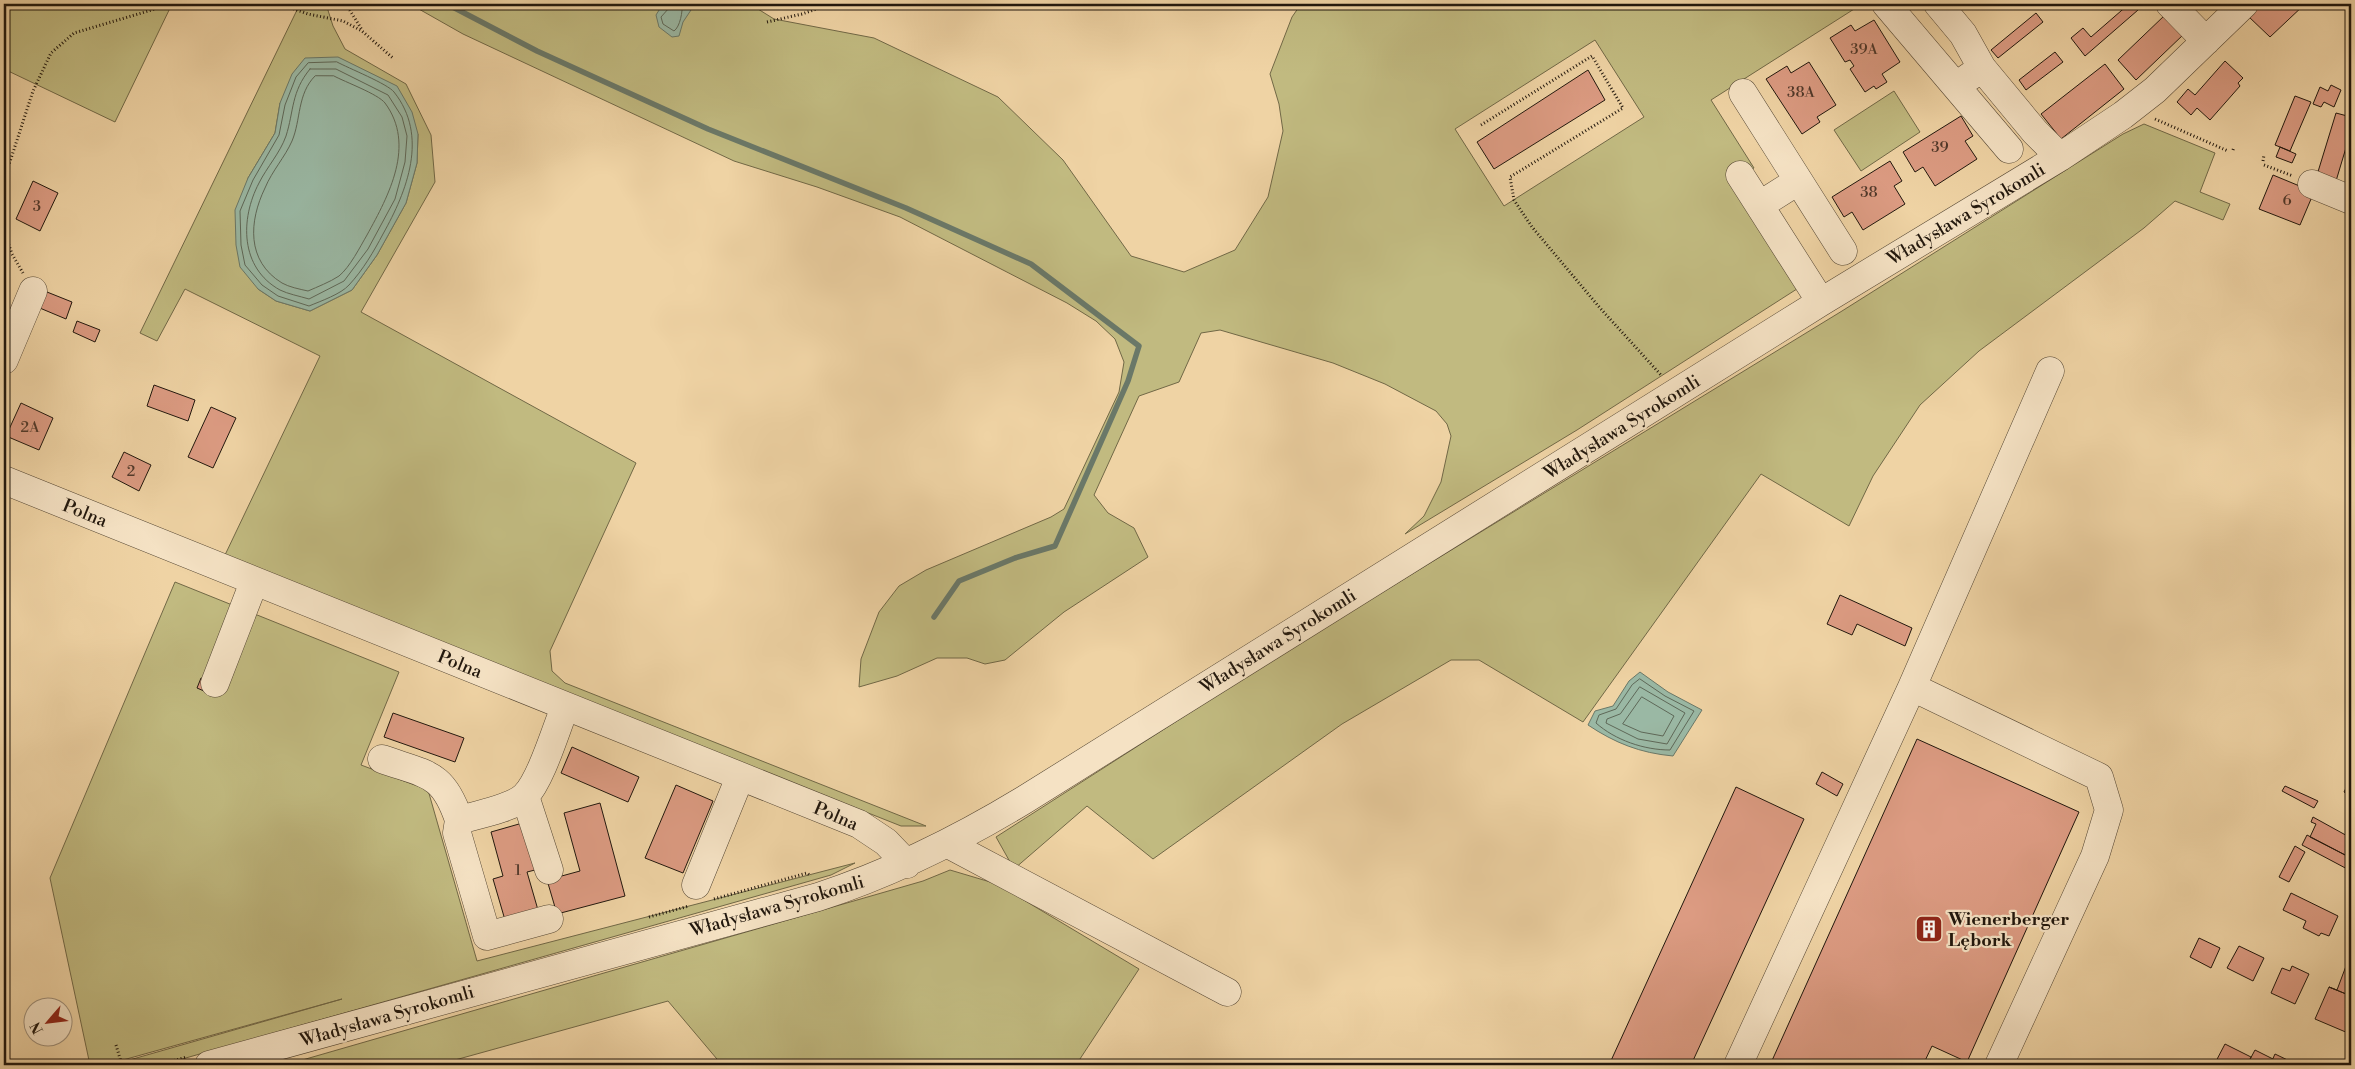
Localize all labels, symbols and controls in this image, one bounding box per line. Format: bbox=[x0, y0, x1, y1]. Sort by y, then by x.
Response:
house number: 39A bbox=[1850, 40, 1879, 59]
house number: 38A bbox=[1787, 83, 1816, 102]
house number: 39 bbox=[1931, 138, 1949, 157]
street label: Władysława Syrokomli bbox=[1882, 158, 2050, 271]
house number: 38 bbox=[1860, 183, 1878, 202]
house number: 6 bbox=[2282, 191, 2292, 210]
house number: 3 bbox=[33, 197, 41, 216]
street label: Władysława Syrokomli bbox=[1539, 370, 1705, 485]
house number: 2A bbox=[21, 418, 40, 437]
house number: 2 bbox=[127, 462, 135, 481]
street label: Polna bbox=[59, 494, 111, 533]
street label: Władysława Syrokomli bbox=[1195, 584, 1361, 699]
street label: Polna bbox=[434, 645, 486, 684]
street label: Polna bbox=[810, 797, 862, 836]
house number: 1 bbox=[515, 861, 522, 880]
street label: Władysława Syrokomli bbox=[686, 871, 867, 943]
place label: Wienerberger Lębork bbox=[1947, 908, 2069, 952]
building icon: Wienerberger Lębork bbox=[1914, 914, 1944, 944]
street label: Władysława Syrokomli bbox=[296, 981, 477, 1053]
north arrow bbox=[22, 996, 72, 1046]
text: N bbox=[27, 1019, 48, 1037]

